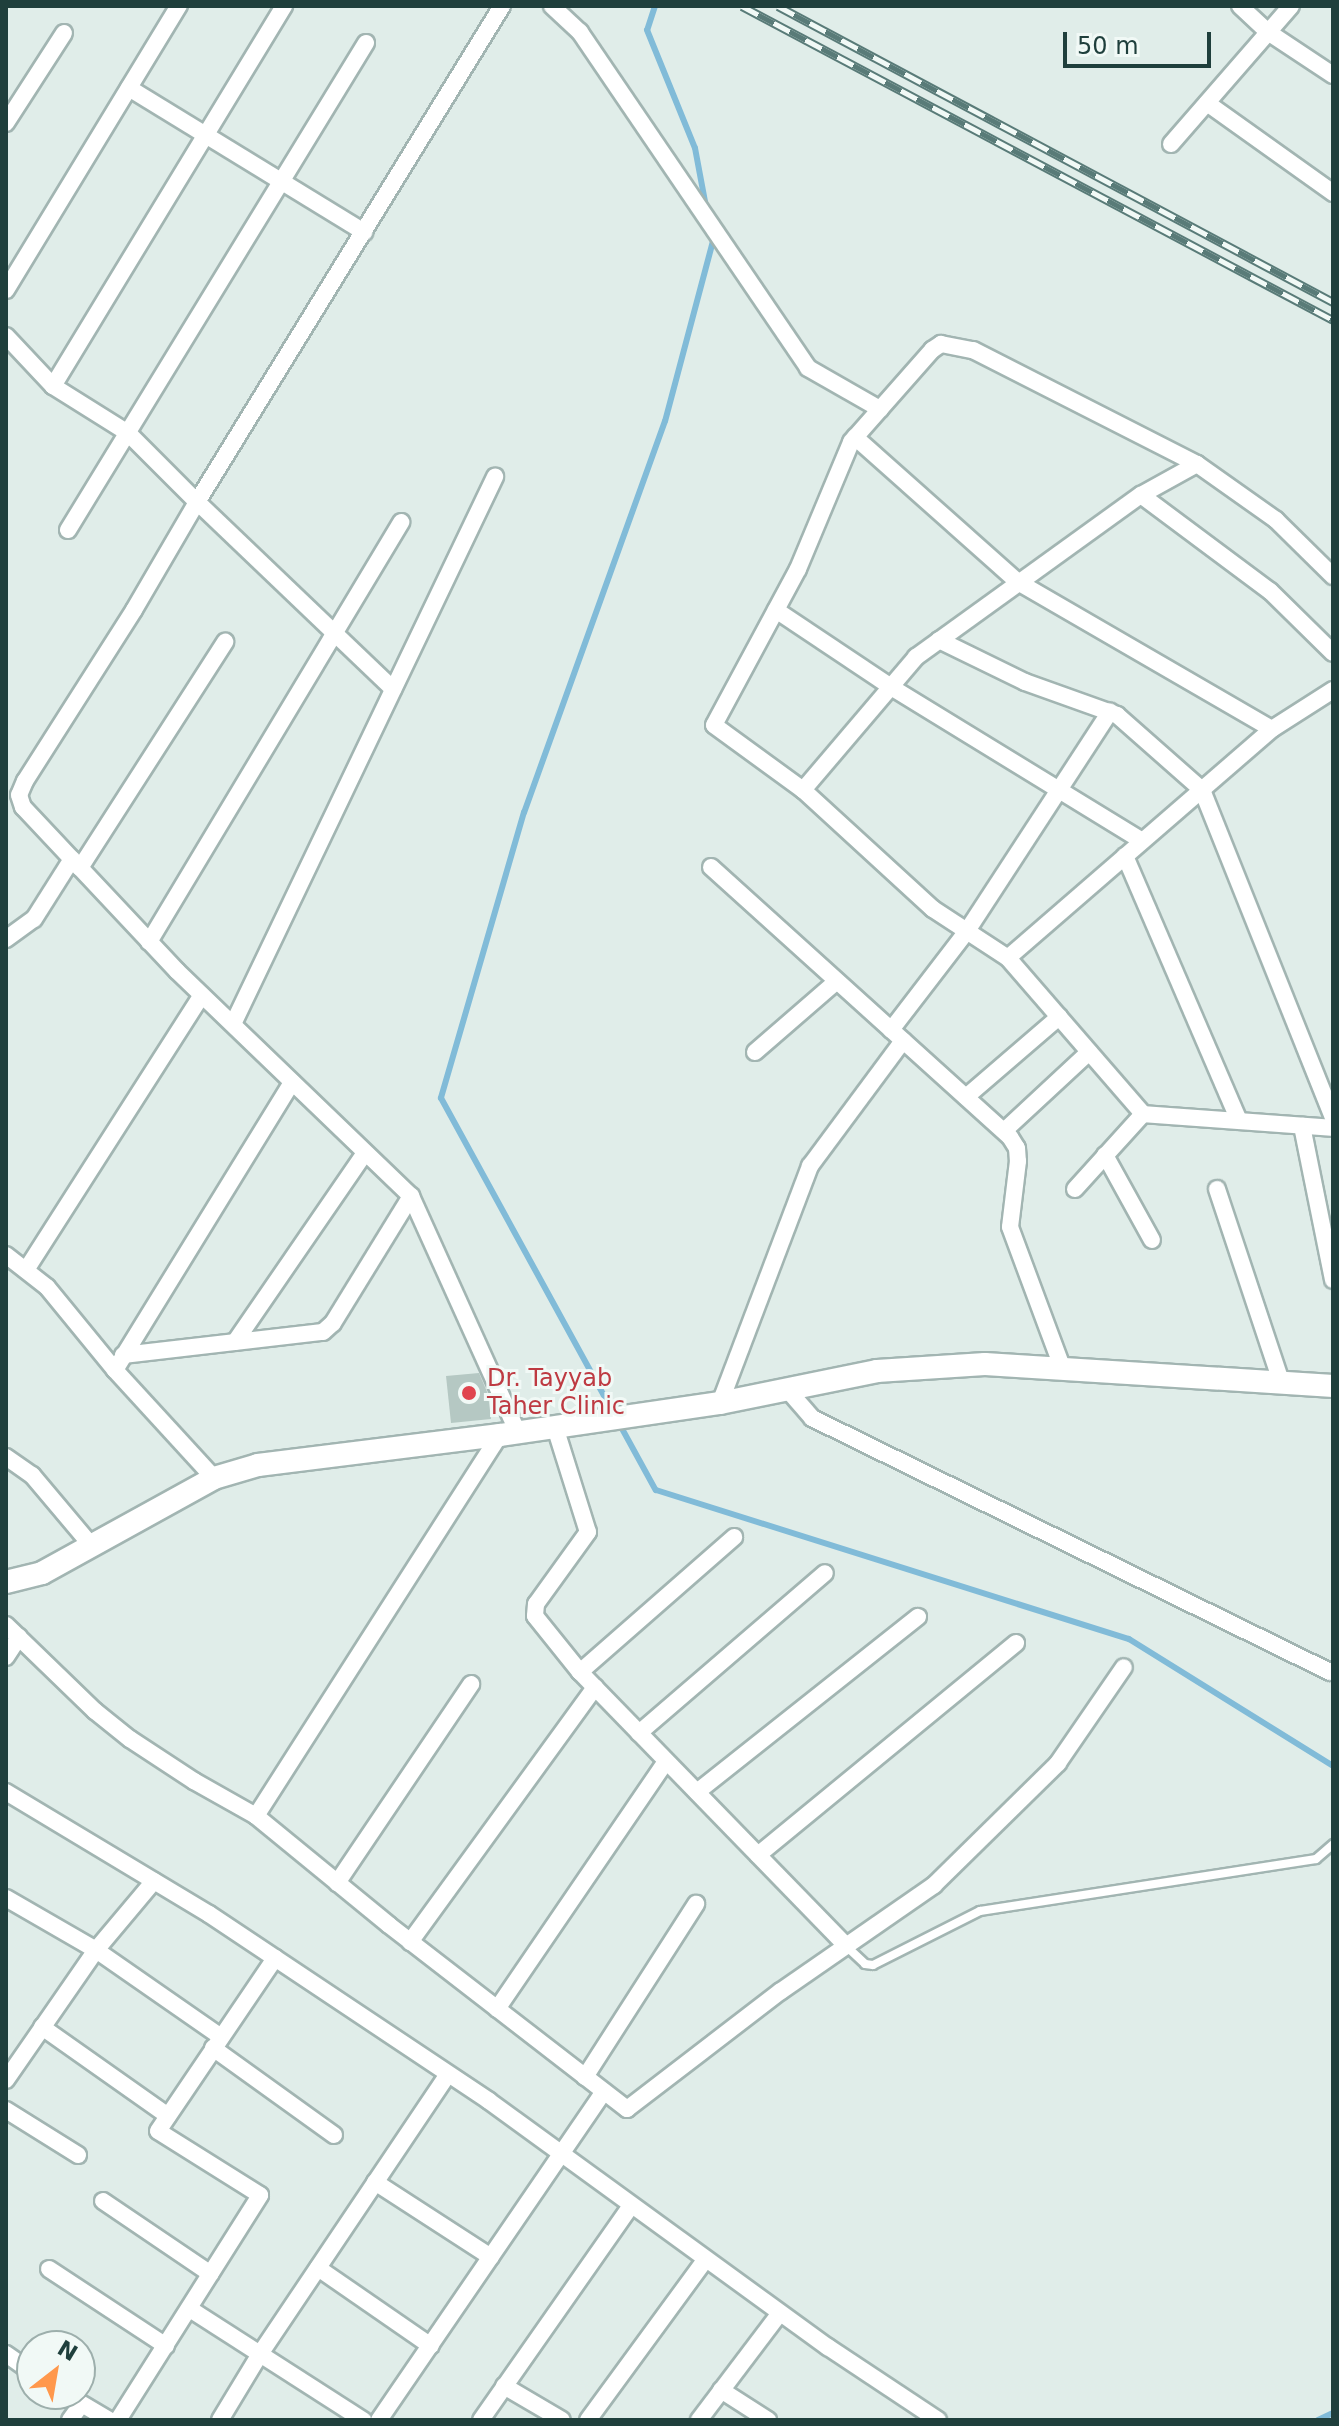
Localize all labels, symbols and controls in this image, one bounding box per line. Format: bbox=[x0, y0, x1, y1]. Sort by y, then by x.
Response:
scale bar bbox=[1067, 16, 1215, 66]
text: 50 m bbox=[1077, 32, 1139, 60]
place label: Dr. Tayyab Taher Clinic bbox=[487, 1365, 625, 1421]
marker: Dr. Tayyab Taher Clinic bbox=[458, 1382, 480, 1404]
north arrow bbox=[16, 2330, 96, 2410]
text: N bbox=[53, 2335, 82, 2366]

